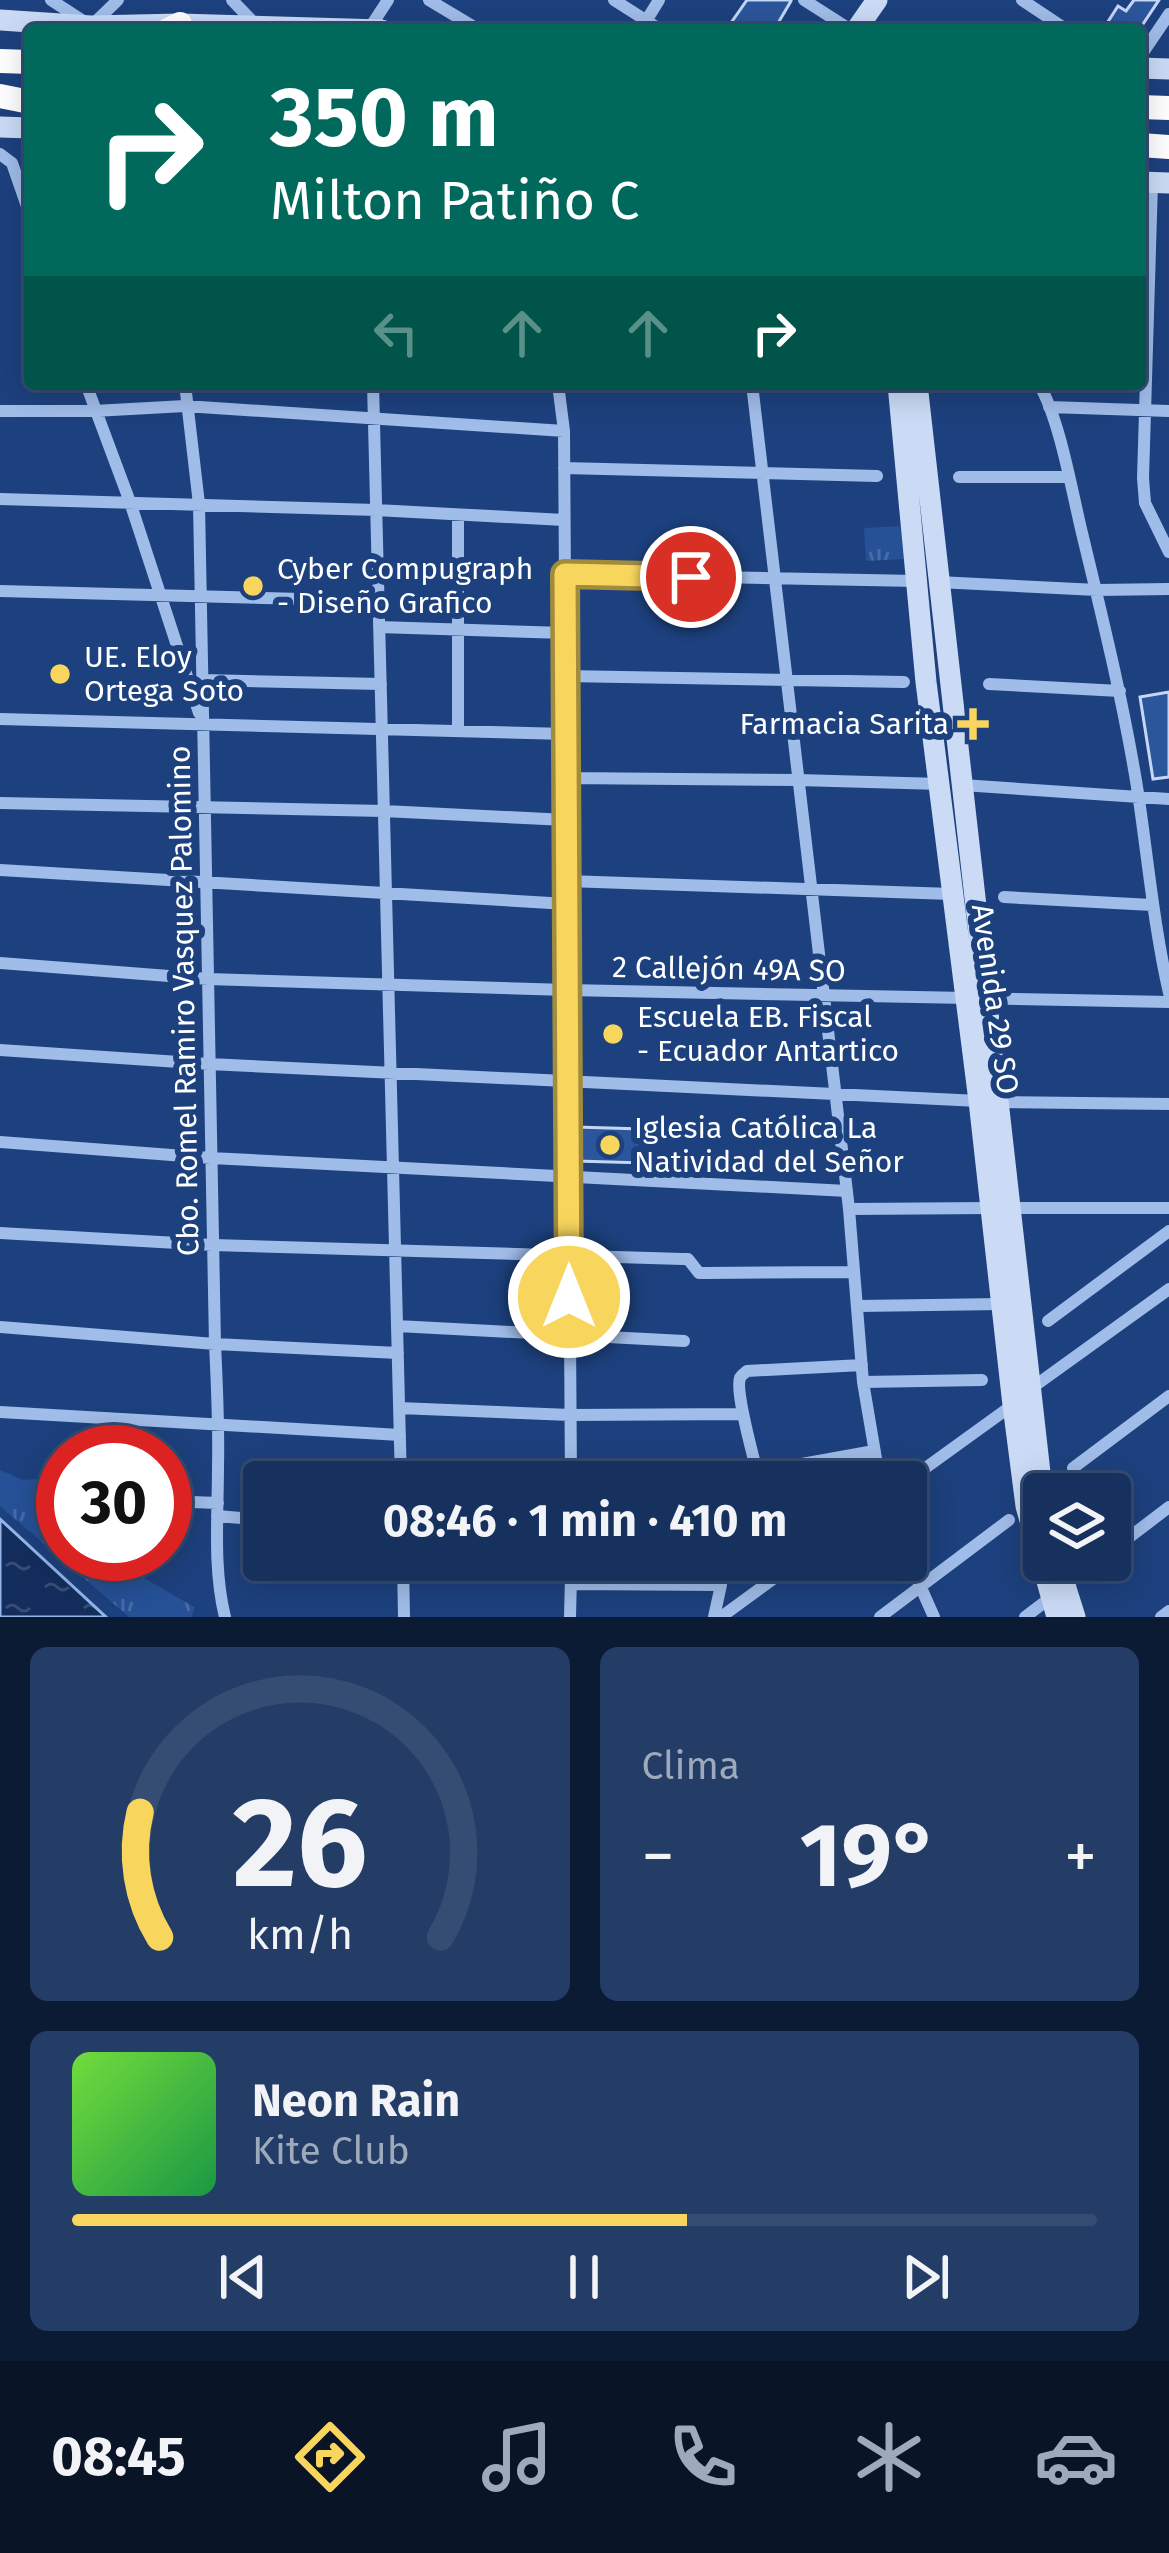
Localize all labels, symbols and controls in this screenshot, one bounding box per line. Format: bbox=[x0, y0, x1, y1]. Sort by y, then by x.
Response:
text: 350 m bbox=[270, 67, 499, 168]
icon: right bbox=[72, 72, 228, 228]
text: Milton Patiño C bbox=[270, 169, 639, 233]
icon: left bbox=[363, 300, 429, 366]
icon: ahead bbox=[489, 300, 555, 366]
icon: ahead bbox=[615, 300, 681, 366]
icon: right bbox=[741, 300, 807, 366]
pin bbox=[640, 526, 742, 628]
icon: arrive bbox=[658, 544, 724, 610]
place label: Cyber Compugraph - Diseño Grafico bbox=[277, 551, 533, 621]
marker: Cyber Compugraph - Diseño Grafico bbox=[240, 573, 266, 599]
place label: UE. Eloy Ortega Soto bbox=[84, 639, 244, 709]
marker: UE. Eloy Ortega Soto bbox=[47, 661, 73, 687]
place label: Farmacia Sarita bbox=[739, 706, 949, 742]
marker: Farmacia Sarita bbox=[960, 711, 986, 737]
street label: Cbo. Romel Ramiro Vasquez Palomino bbox=[162, 745, 206, 1257]
street label: Avenida 29 SO bbox=[964, 902, 1026, 1096]
street label: 2 Callejón 49A SO bbox=[612, 949, 846, 989]
place label: Escuela EB. Fiscal - Ecuador Antartico bbox=[637, 999, 899, 1069]
marker: Escuela EB. Fiscal - Ecuador Antartico bbox=[600, 1021, 626, 1047]
place label: Iglesia Católica La Natividad del Señor bbox=[634, 1110, 904, 1180]
marker: Iglesia Católica La Natividad del Señor bbox=[597, 1132, 623, 1158]
position arrow bbox=[506, 1234, 632, 1360]
speed limit sign: 30 bbox=[36, 1425, 192, 1581]
map controls bbox=[1023, 1473, 1131, 1581]
button: layers bbox=[1023, 1473, 1131, 1581]
text: 08:46 · 1 min · 410 m bbox=[383, 1494, 787, 1548]
text: Clima bbox=[642, 1743, 740, 1789]
text: 26 bbox=[232, 1769, 367, 1919]
text: 19° bbox=[800, 1802, 939, 1910]
text: − bbox=[642, 1817, 675, 1896]
text: + bbox=[1064, 1817, 1097, 1896]
text: km/h bbox=[247, 1909, 353, 1960]
text: Neon Rain bbox=[252, 2074, 460, 2128]
text: Kite Club bbox=[252, 2128, 410, 2174]
icon: previous bbox=[210, 2244, 276, 2310]
icon: pause bbox=[551, 2244, 617, 2310]
icon: next bbox=[893, 2244, 959, 2310]
icon: directions bbox=[288, 2415, 372, 2499]
icon: music bbox=[475, 2415, 559, 2499]
icon: phone bbox=[661, 2415, 745, 2499]
icon: climate bbox=[847, 2415, 931, 2499]
icon: car bbox=[1034, 2415, 1118, 2499]
text: 08:45 bbox=[51, 2425, 186, 2489]

